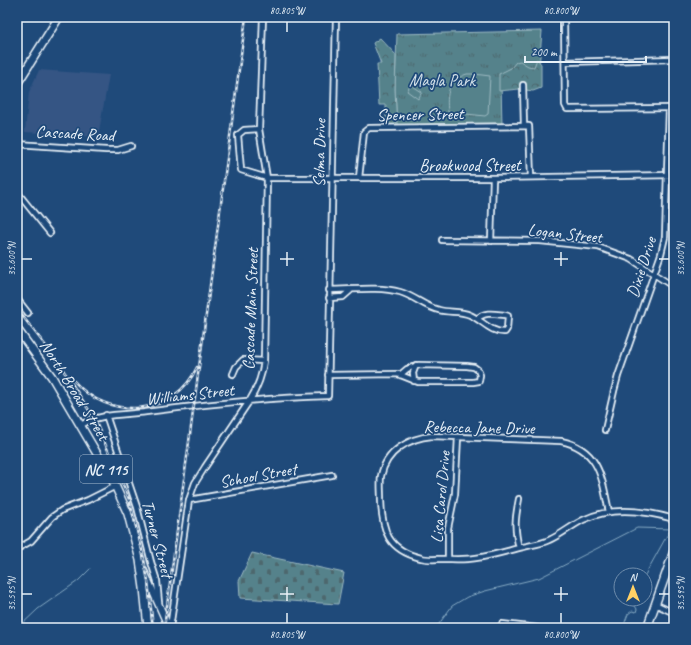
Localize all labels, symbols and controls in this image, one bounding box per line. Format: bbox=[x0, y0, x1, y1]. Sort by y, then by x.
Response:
text: 80.805°W bbox=[270, 4, 306, 17]
text: 80.800°W bbox=[544, 4, 580, 17]
scale bar bbox=[525, 38, 646, 64]
text: 200 m bbox=[531, 44, 558, 60]
park label: Magla Park bbox=[409, 70, 477, 91]
street label: Spencer Street bbox=[377, 103, 466, 126]
street label: Selma Drive bbox=[308, 117, 331, 187]
street label: Cascade Road bbox=[35, 121, 117, 146]
street label: Brookwood Street bbox=[419, 155, 523, 176]
street label: Logan Street bbox=[527, 219, 605, 248]
street label: Dixie Drive bbox=[622, 233, 662, 300]
text: 35.600°N bbox=[5, 240, 18, 276]
text: 35.600°N bbox=[674, 240, 687, 276]
street label: Cascade Main Street bbox=[238, 245, 263, 370]
street label: North Broad Street bbox=[35, 336, 115, 446]
street label: Williams Street bbox=[145, 379, 237, 410]
street label: Rebecca Jane Drive bbox=[423, 416, 536, 439]
street label: Lisa Carol Drive bbox=[426, 449, 455, 544]
road number: NC 115 bbox=[80, 455, 132, 483]
street label: School Street bbox=[218, 458, 300, 493]
street label: Turner Street bbox=[137, 498, 179, 582]
north arrow bbox=[613, 567, 653, 607]
text: N bbox=[630, 570, 639, 584]
text: 35.595°N bbox=[5, 575, 18, 611]
text: 35.595°N bbox=[674, 575, 687, 611]
text: 80.805°W bbox=[270, 628, 306, 641]
text: 80.800°W bbox=[544, 628, 580, 641]

